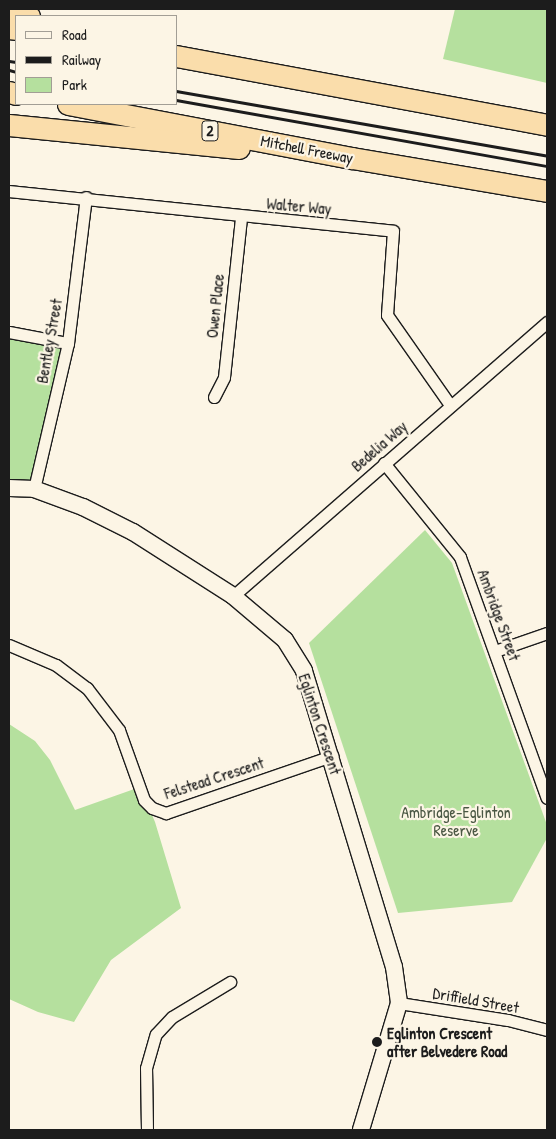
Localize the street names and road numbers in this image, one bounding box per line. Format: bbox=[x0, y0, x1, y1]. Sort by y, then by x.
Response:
road number: 2 bbox=[201, 118, 219, 144]
street label: Mitchell Freeway bbox=[259, 131, 355, 167]
street label: Walter Way bbox=[266, 194, 332, 218]
street label: Owen Place bbox=[202, 273, 228, 339]
street label: Bentley Street bbox=[32, 297, 66, 385]
street label: Bedelia Way bbox=[347, 417, 411, 475]
street label: Ambridge Street bbox=[474, 567, 524, 663]
street label: Eglinton Crescent bbox=[295, 671, 345, 777]
street label: Felstead Crescent bbox=[162, 753, 266, 803]
street label: Driffield Street bbox=[431, 983, 521, 1017]

